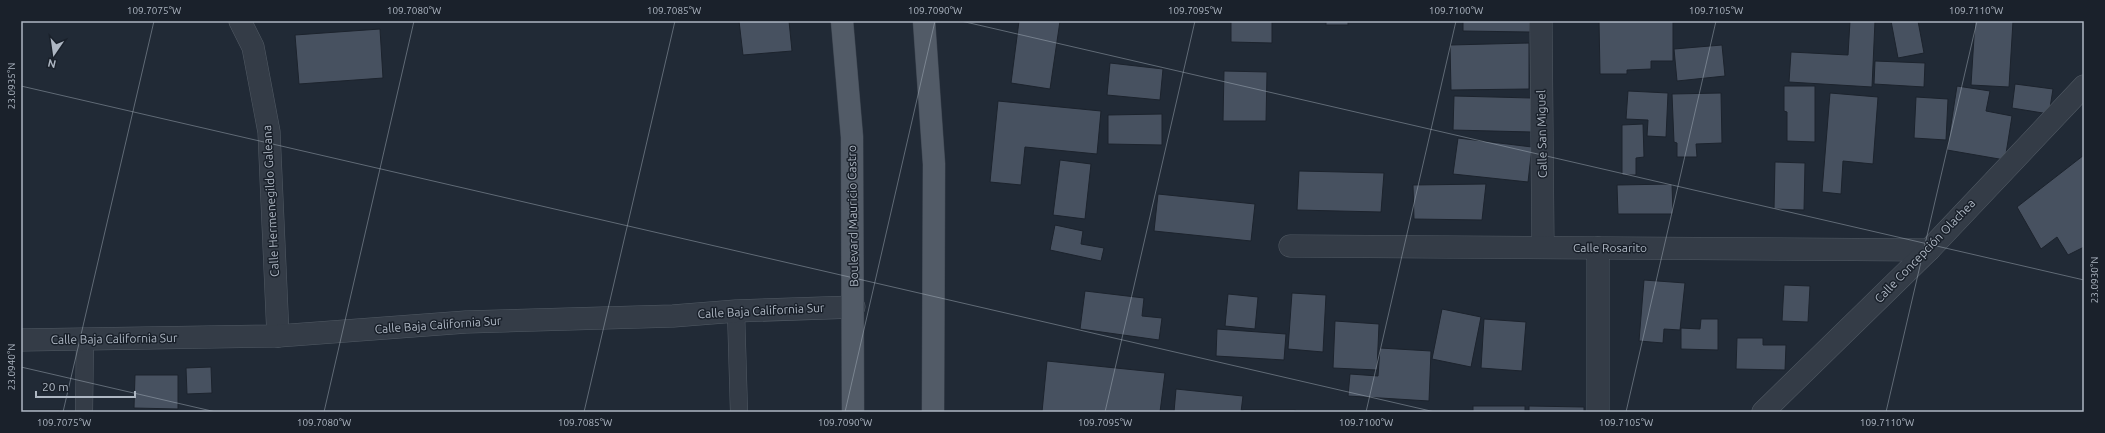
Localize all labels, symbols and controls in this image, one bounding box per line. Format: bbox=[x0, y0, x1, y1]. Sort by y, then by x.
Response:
text: 109.7075°W bbox=[127, 5, 181, 16]
text: 109.7080°W bbox=[387, 5, 441, 16]
text: 109.7085°W bbox=[647, 5, 701, 16]
text: 109.7090°W bbox=[908, 5, 962, 16]
text: 109.7095°W bbox=[1168, 5, 1222, 16]
text: 109.7100°W bbox=[1429, 5, 1483, 16]
text: 109.7105°W bbox=[1689, 5, 1743, 16]
text: 109.7110°W bbox=[1949, 5, 2003, 16]
north arrow bbox=[34, 34, 74, 74]
text: N bbox=[46, 57, 57, 71]
text: 23.0935°N bbox=[6, 63, 17, 109]
street label: Calle San Miguel bbox=[1534, 90, 1549, 178]
street label: Calle Hermenegildo Galeana bbox=[260, 125, 281, 277]
street label: Boulevard Mauricio Castro bbox=[845, 145, 860, 287]
street label: Calle Concepción Olachea bbox=[1872, 196, 1977, 305]
street label: Calle Rosarito bbox=[1573, 241, 1647, 254]
text: 23.0930°N bbox=[2089, 257, 2100, 303]
street label: Calle Baja California Sur bbox=[697, 301, 825, 320]
street label: Calle Baja California Sur bbox=[374, 314, 502, 335]
street label: Calle Baja California Sur bbox=[50, 331, 178, 346]
text: 23.0940°N bbox=[6, 344, 17, 390]
scale bar bbox=[36, 373, 135, 399]
text: 20 m bbox=[42, 380, 69, 393]
text: 109.7075°W bbox=[37, 417, 91, 428]
text: 109.7080°W bbox=[297, 417, 351, 428]
text: 109.7085°W bbox=[558, 417, 612, 428]
text: 109.7090°W bbox=[818, 417, 872, 428]
text: 109.7095°W bbox=[1078, 417, 1132, 428]
text: 109.7100°W bbox=[1339, 417, 1393, 428]
text: 109.7105°W bbox=[1599, 417, 1653, 428]
text: 109.7110°W bbox=[1860, 417, 1914, 428]

